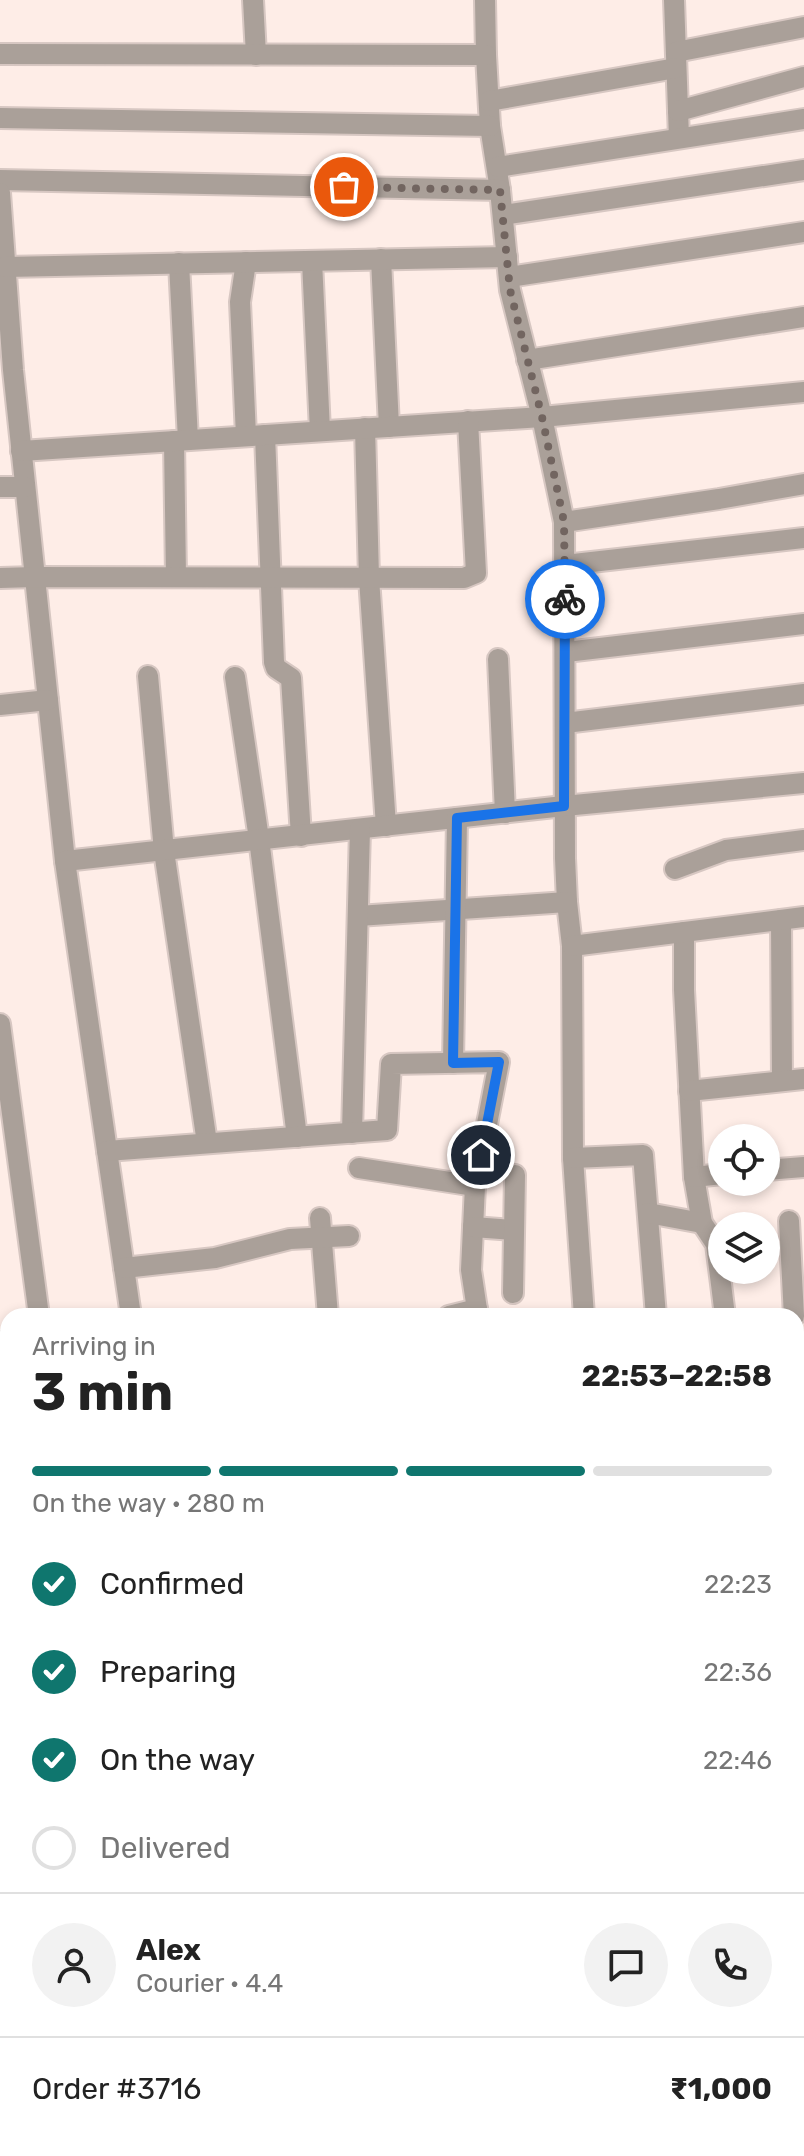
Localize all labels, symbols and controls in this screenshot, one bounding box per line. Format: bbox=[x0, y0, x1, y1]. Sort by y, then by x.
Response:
pin bbox=[310, 153, 378, 221]
icon: bag bbox=[322, 165, 366, 209]
courier bbox=[525, 559, 605, 639]
icon: bike bbox=[543, 577, 587, 621]
pin bbox=[447, 1121, 515, 1189]
map controls bbox=[708, 1124, 780, 1284]
button: locate bbox=[708, 1124, 780, 1196]
icon: home bbox=[459, 1133, 503, 1177]
button: layers bbox=[708, 1212, 780, 1284]
text: Arriving in bbox=[32, 1331, 156, 1362]
text: 22:53–22:58 bbox=[581, 1358, 772, 1394]
text: 3 min bbox=[32, 1361, 173, 1423]
text: On the way · 280 m bbox=[32, 1488, 265, 1519]
icon: check bbox=[32, 1562, 76, 1606]
text: Confirmed bbox=[100, 1566, 244, 1602]
text: 22:23 bbox=[704, 1569, 772, 1600]
icon: check bbox=[32, 1650, 76, 1694]
text: Preparing bbox=[100, 1654, 236, 1690]
text: 22:36 bbox=[704, 1657, 772, 1688]
icon: check bbox=[32, 1738, 76, 1782]
text: On the way bbox=[100, 1742, 255, 1778]
text: 22:46 bbox=[703, 1745, 772, 1776]
text: Delivered bbox=[100, 1830, 231, 1866]
button: person bbox=[32, 1923, 116, 2007]
button: chat bbox=[584, 1923, 668, 2007]
button: phone bbox=[688, 1923, 772, 2007]
text: Alex bbox=[136, 1932, 201, 1968]
text: Courier · 4.4 bbox=[136, 1968, 283, 1999]
text: Order #3716 bbox=[32, 2071, 201, 2107]
text: ₹1,000 bbox=[670, 2071, 772, 2107]

